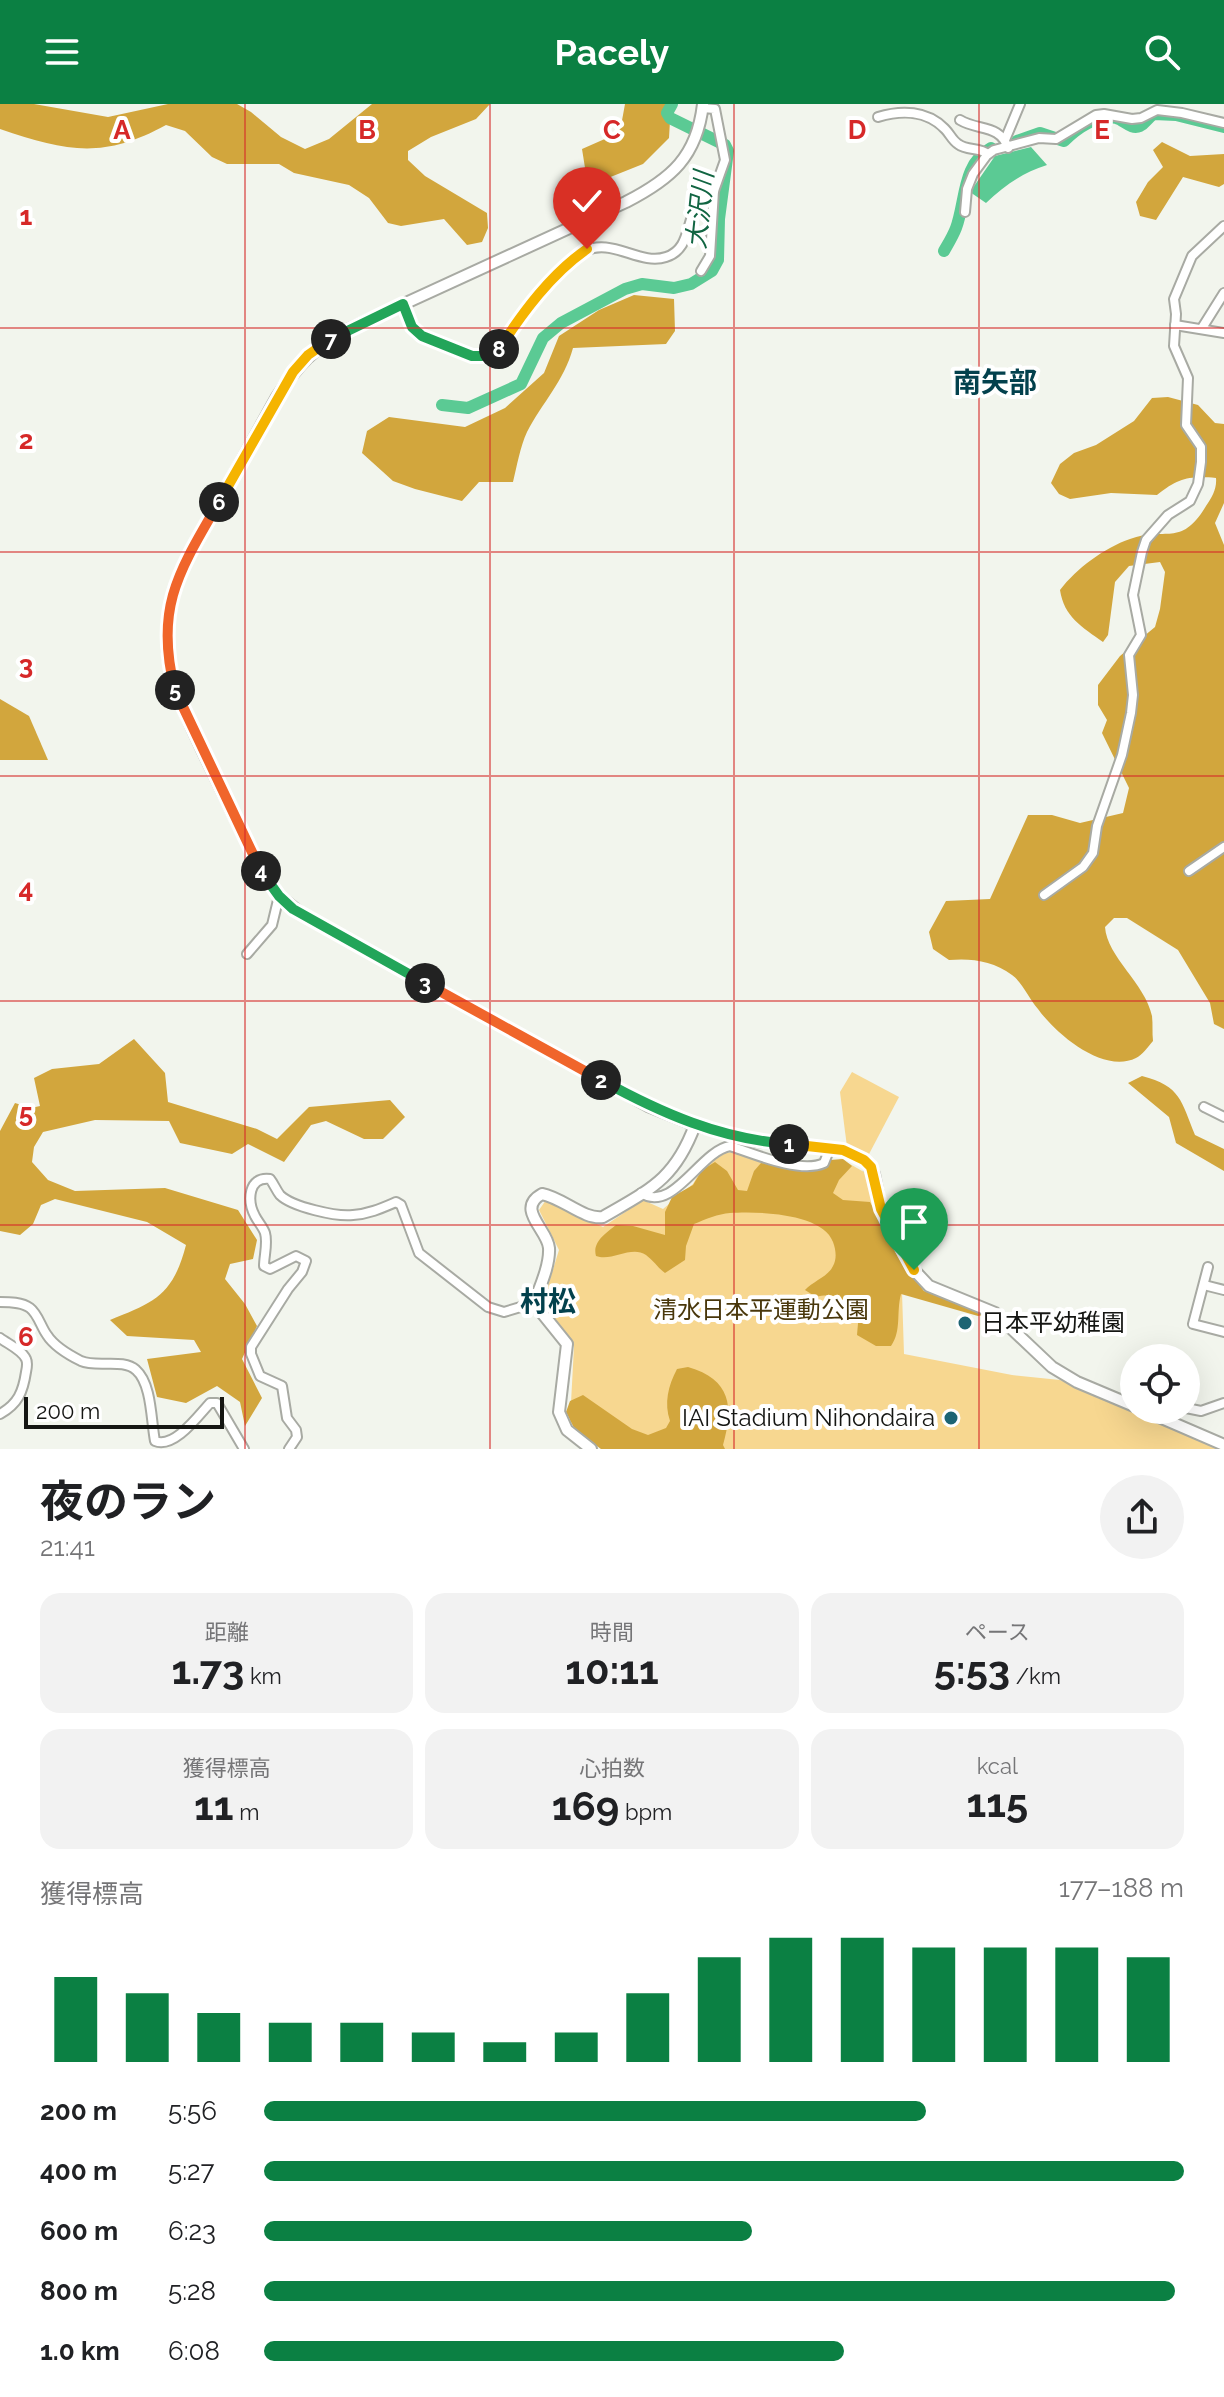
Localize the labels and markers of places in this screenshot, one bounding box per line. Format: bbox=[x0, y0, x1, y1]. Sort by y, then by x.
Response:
pin bbox=[553, 167, 621, 249]
pin: 7 bbox=[311, 319, 351, 359]
pin: 8 bbox=[479, 329, 519, 369]
pin: 6 bbox=[199, 482, 239, 522]
pin: 5 bbox=[155, 670, 195, 710]
pin: 4 bbox=[241, 851, 281, 891]
pin: 3 bbox=[405, 963, 445, 1003]
pin: 2 bbox=[581, 1060, 621, 1100]
pin: 1 bbox=[769, 1124, 809, 1164]
pin bbox=[880, 1188, 948, 1270]
place label: 日本平幼稚園 bbox=[981, 1308, 1125, 1337]
marker: 日本平幼稚園 bbox=[956, 1314, 974, 1332]
place label: IAI Stadium Nihondaira bbox=[682, 1403, 935, 1432]
marker: IAI Stadium Nihondaira bbox=[942, 1409, 960, 1427]

